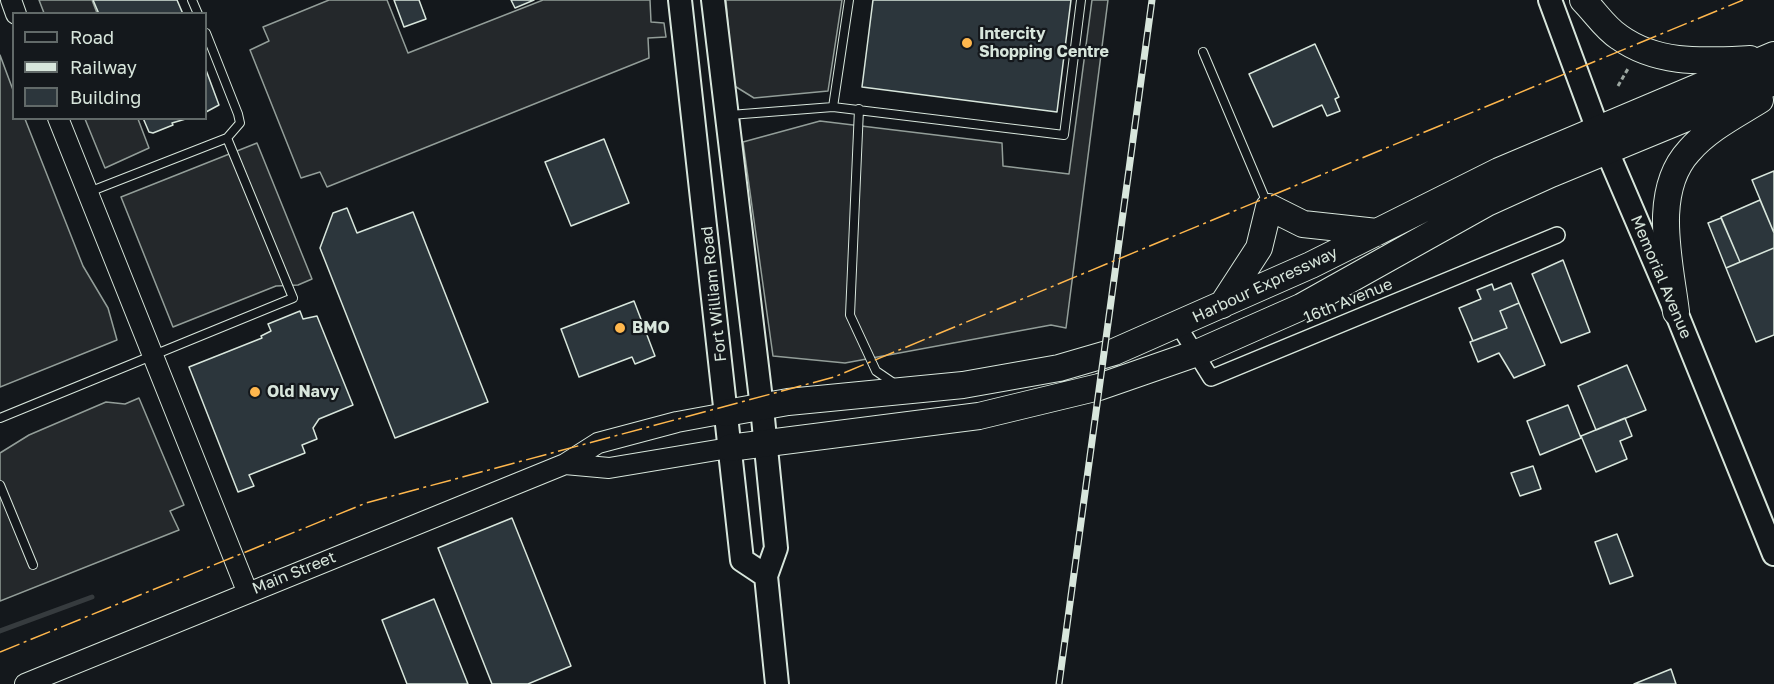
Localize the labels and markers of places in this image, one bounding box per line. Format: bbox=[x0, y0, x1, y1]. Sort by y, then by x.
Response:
place label: Intercity Shopping Centre bbox=[979, 24, 1109, 62]
marker: Intercity Shopping Centre bbox=[960, 36, 974, 50]
place label: BMO bbox=[632, 318, 670, 338]
marker: BMO bbox=[613, 321, 627, 335]
place label: Old Navy bbox=[267, 382, 339, 402]
marker: Old Navy bbox=[248, 385, 262, 399]

